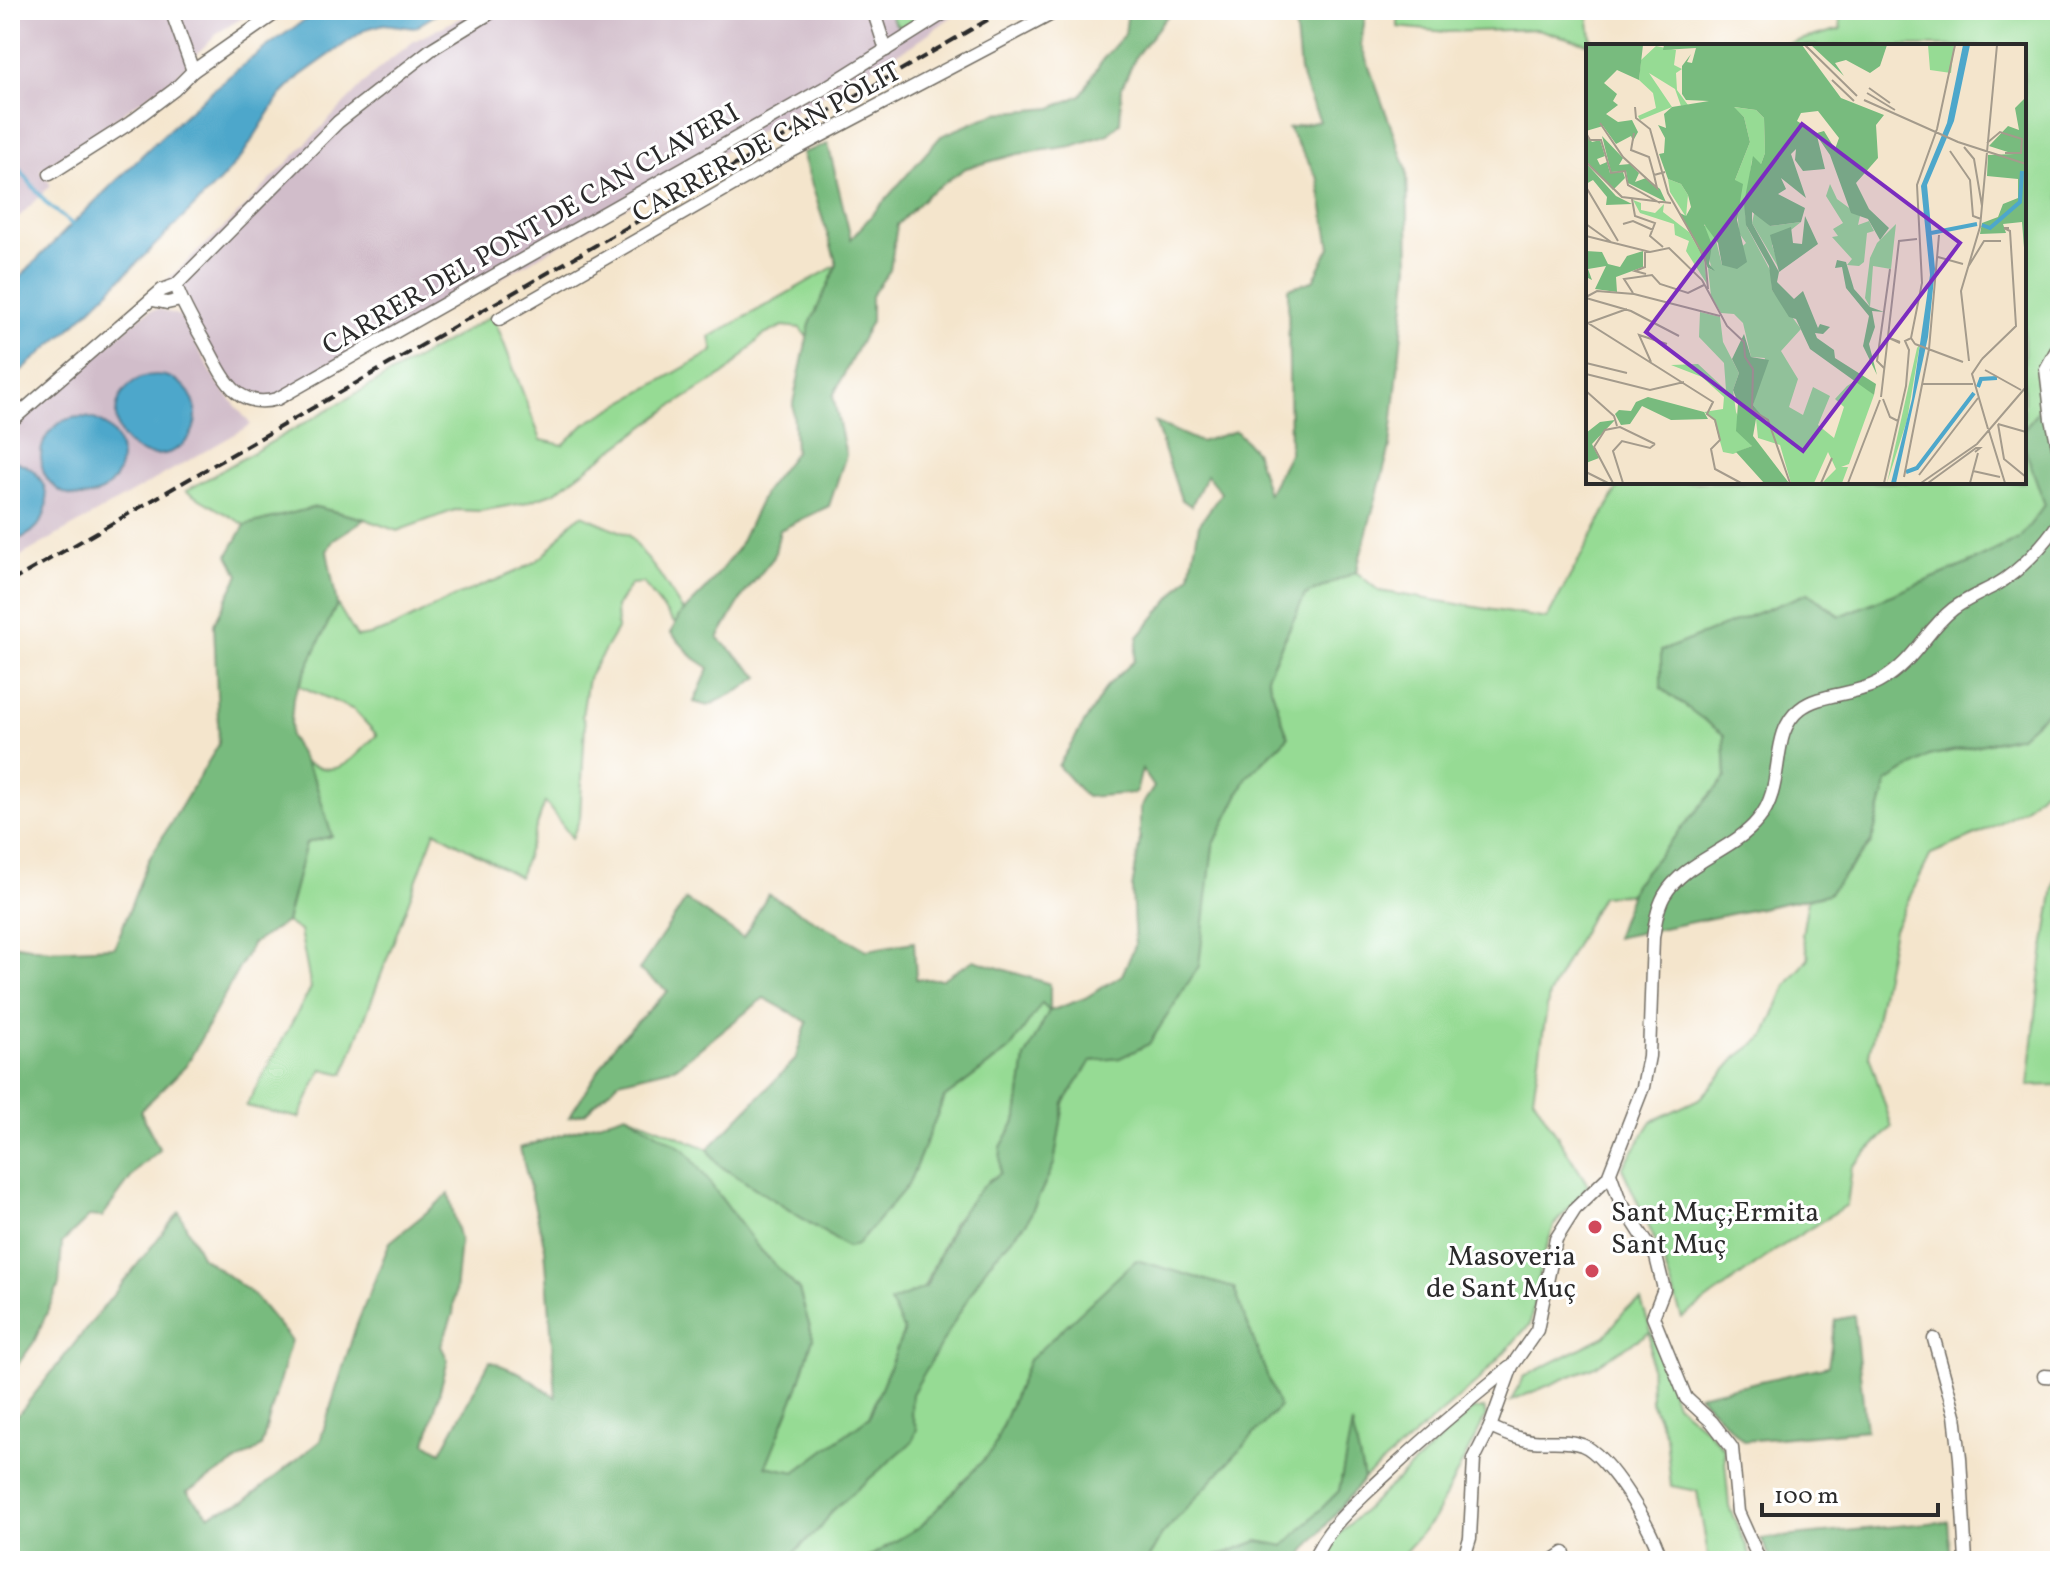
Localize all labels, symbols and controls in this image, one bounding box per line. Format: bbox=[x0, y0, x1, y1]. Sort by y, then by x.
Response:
inset map bbox=[1586, 44, 2026, 484]
street label: CARRER DE CAN PÒLIT bbox=[626, 53, 909, 233]
street label: CARRER DEL PONT DE CAN CLAVERI bbox=[315, 94, 747, 366]
place label: Sant Muç;Ermita Sant Muç bbox=[1611, 1194, 1819, 1265]
marker: Sant Muç;Ermita Sant Muç bbox=[1586, 1218, 1604, 1236]
place label: Masoveria de Sant Muç bbox=[1426, 1238, 1576, 1309]
marker: Masoveria de Sant Muç bbox=[1583, 1262, 1601, 1280]
scale bar bbox=[1762, 1467, 1938, 1517]
text: 100 m bbox=[1774, 1480, 1839, 1514]

